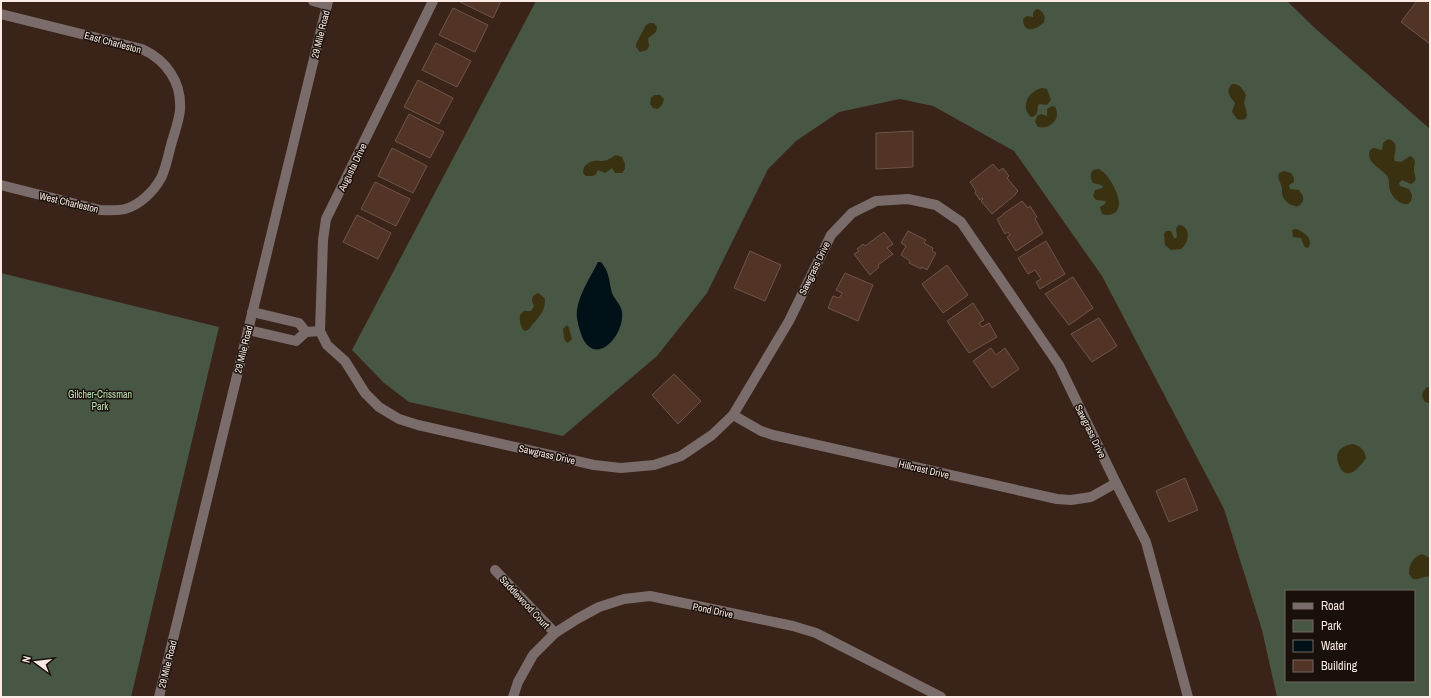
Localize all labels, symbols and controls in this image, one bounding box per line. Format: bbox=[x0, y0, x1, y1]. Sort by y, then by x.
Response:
street label: 29 Mile Road bbox=[308, 9, 333, 59]
street label: East Charleston bbox=[83, 29, 143, 56]
street label: Augusta Drive bbox=[335, 141, 370, 194]
street label: West Charleston bbox=[38, 189, 100, 216]
street label: Sawgrass Drive bbox=[796, 239, 833, 297]
street label: 29 Mile Road bbox=[231, 324, 256, 374]
park label: Gilcher-Crissman Park bbox=[68, 388, 132, 413]
street label: Sawgrass Drive bbox=[1072, 402, 1109, 460]
street label: Sawgrass Drive bbox=[517, 442, 577, 467]
street label: Hillcrest Drive bbox=[897, 457, 951, 482]
street label: Saddlewood Court bbox=[497, 573, 553, 632]
legend bbox=[1285, 590, 1415, 682]
text: Road bbox=[1321, 598, 1345, 614]
street label: Pond Drive bbox=[691, 600, 735, 621]
text: Park bbox=[1321, 618, 1341, 634]
text: Water bbox=[1321, 638, 1348, 654]
street label: 29 Mile Road bbox=[155, 639, 180, 689]
north arrow bbox=[16, 642, 56, 682]
text: N bbox=[19, 654, 34, 664]
text: Building bbox=[1321, 658, 1358, 674]

